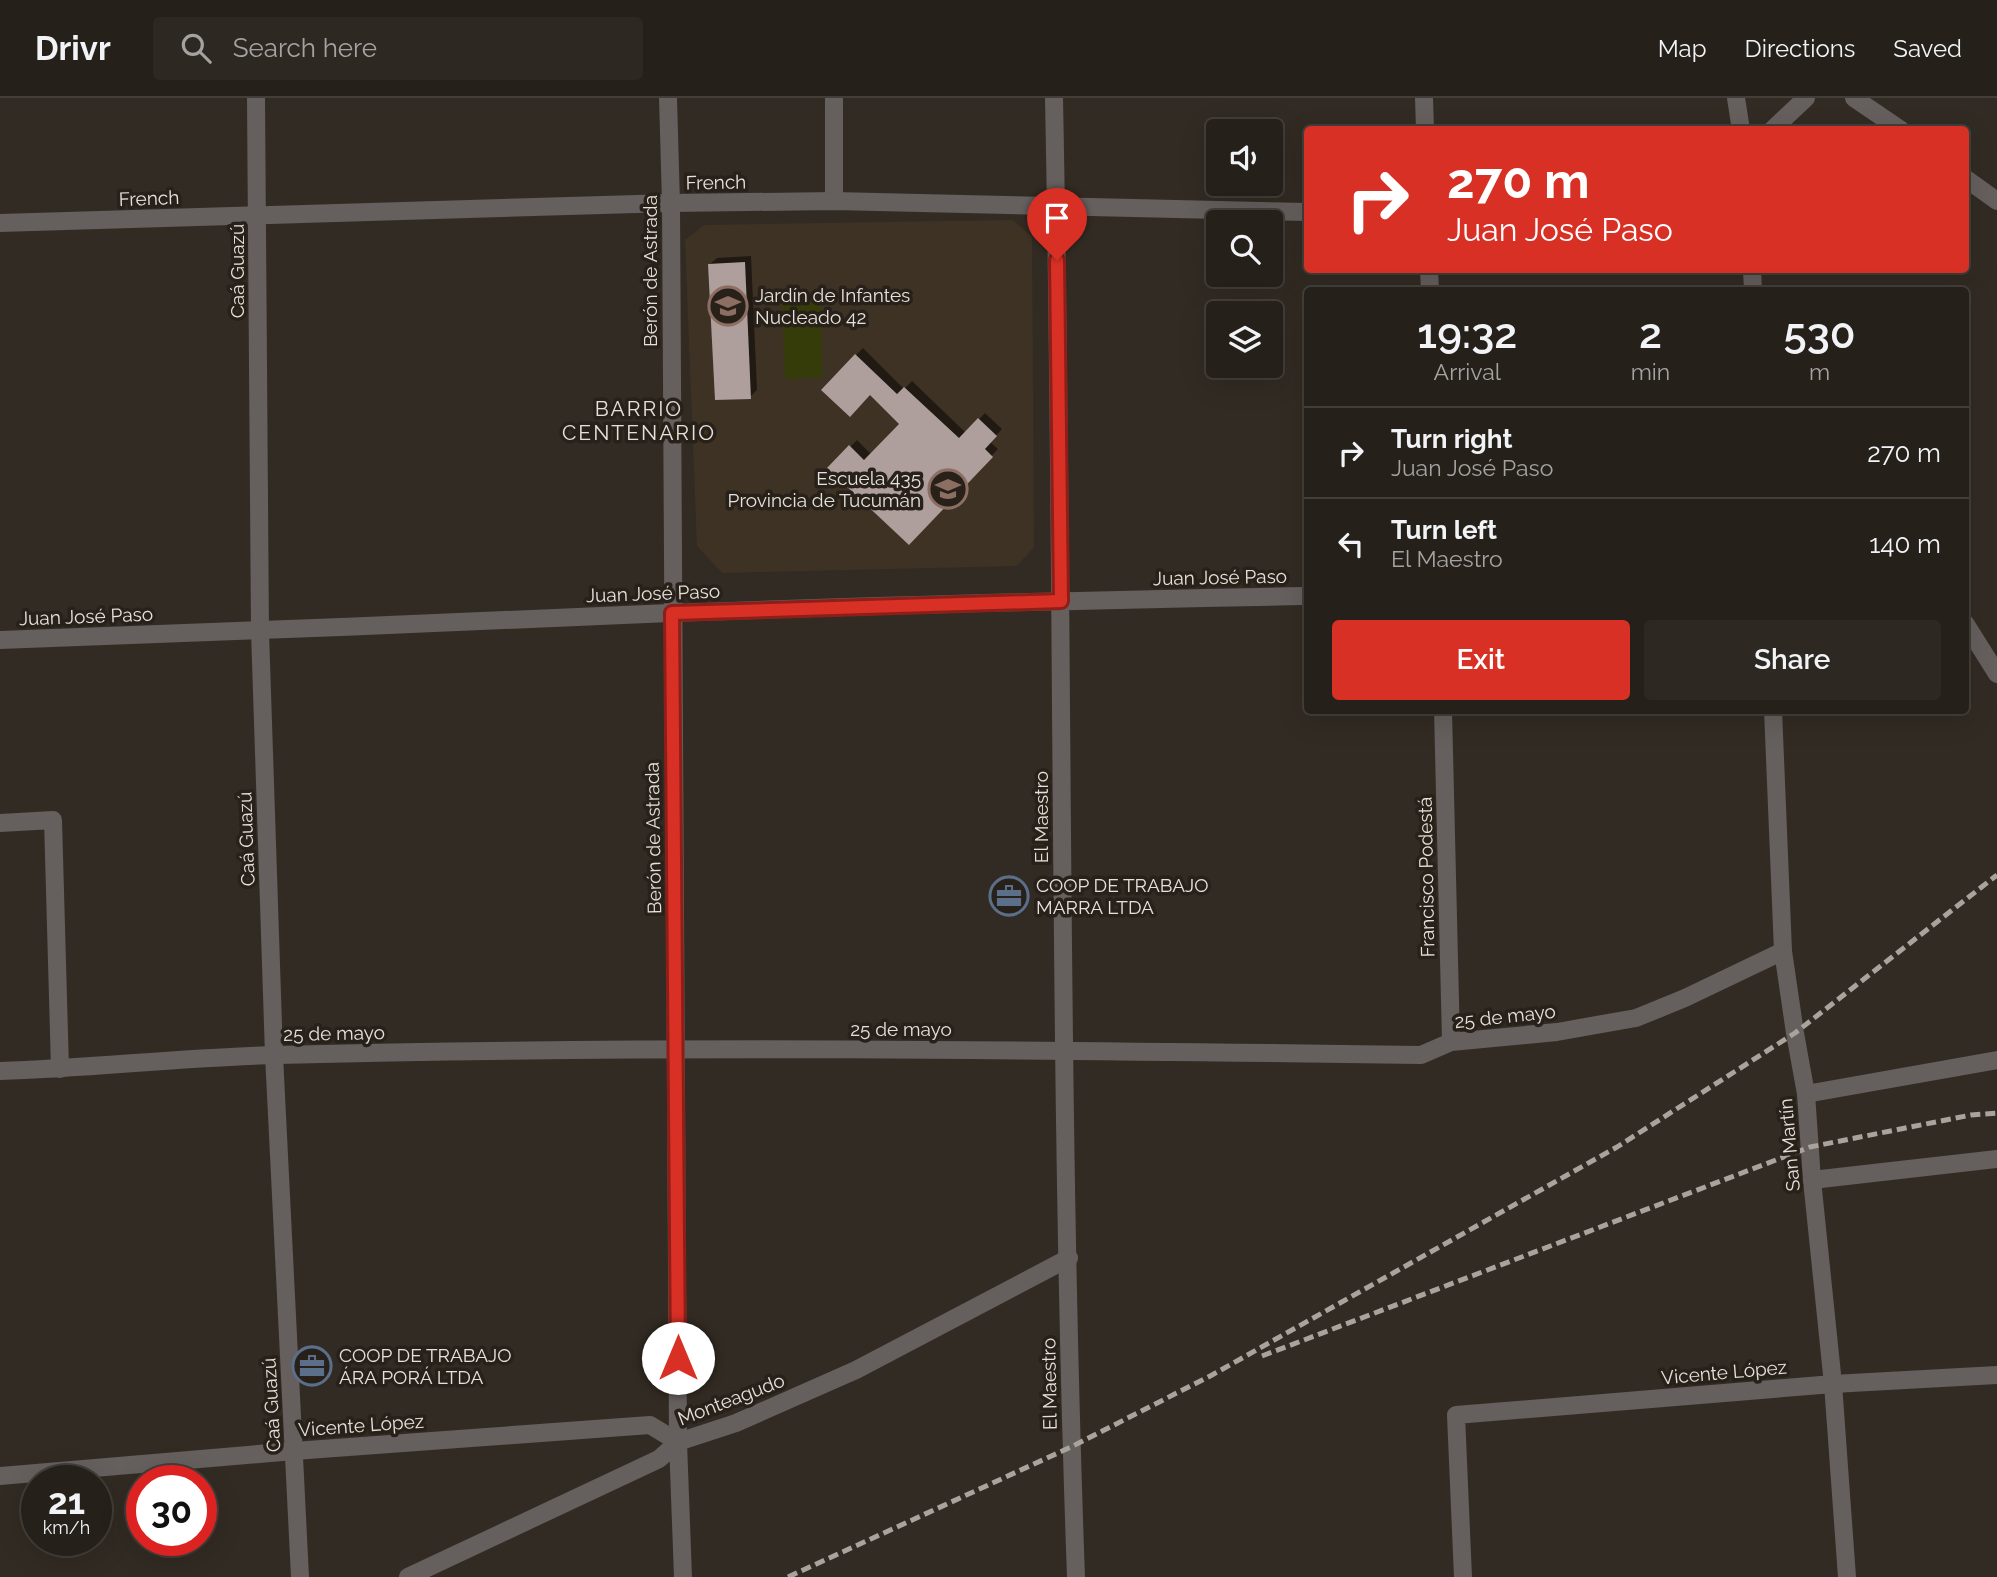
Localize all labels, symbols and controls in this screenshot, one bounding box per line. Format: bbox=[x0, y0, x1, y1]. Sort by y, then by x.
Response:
search box bbox=[153, 17, 643, 80]
text: Drivr bbox=[35, 29, 111, 68]
icon: search bbox=[177, 29, 215, 67]
text: Search here bbox=[233, 33, 377, 63]
text: Map bbox=[1658, 34, 1707, 63]
text: Directions bbox=[1745, 34, 1855, 63]
text: Saved bbox=[1893, 34, 1962, 63]
map controls bbox=[1206, 119, 1283, 378]
button: sound bbox=[1206, 119, 1283, 196]
text: 270 m bbox=[1447, 152, 1590, 209]
icon: right bbox=[1332, 154, 1423, 245]
street label: French bbox=[686, 170, 746, 194]
street label: French bbox=[118, 186, 180, 210]
pin bbox=[1027, 188, 1087, 260]
street label: Berón de Astrada bbox=[639, 195, 661, 347]
icon: arrive bbox=[1038, 199, 1076, 237]
button: search bbox=[1206, 210, 1283, 287]
text: Juan José Paso bbox=[1447, 211, 1673, 248]
street label: Caá Guazú bbox=[226, 224, 248, 318]
place label: Jardín de Infantes Nucleado 42 bbox=[755, 284, 910, 328]
school or university icon: Jardín de Infantes Nucleado 42 bbox=[707, 285, 749, 327]
button: layers bbox=[1206, 301, 1283, 378]
text: 19:32 bbox=[1417, 309, 1517, 358]
text: 2 bbox=[1639, 309, 1662, 358]
text: 530 bbox=[1784, 309, 1856, 358]
text: Arrival bbox=[1434, 358, 1501, 385]
text: min bbox=[1631, 358, 1670, 385]
text: m bbox=[1809, 358, 1830, 385]
district label: BARRIO CENTENARIO bbox=[562, 396, 716, 445]
text: Turn right bbox=[1391, 424, 1512, 454]
icon: right bbox=[1332, 434, 1370, 472]
text: 270 m bbox=[1867, 438, 1941, 468]
text: Juan José Paso bbox=[1391, 454, 1553, 481]
place label: Escuela 435 Provincia de Tucumán bbox=[728, 467, 921, 511]
school or university icon: Escuela 435 Provincia de Tucumán bbox=[927, 468, 969, 510]
text: Turn left bbox=[1391, 515, 1497, 545]
icon: left bbox=[1332, 525, 1370, 563]
text: 140 m bbox=[1869, 529, 1941, 559]
text: El Maestro bbox=[1391, 545, 1503, 572]
street label: Juan José Paso bbox=[1153, 565, 1287, 589]
street label: Juan José Paso bbox=[586, 580, 720, 606]
street label: Juan José Paso bbox=[19, 603, 153, 629]
button: Exit bbox=[1332, 620, 1630, 700]
button: Share bbox=[1644, 620, 1941, 700]
street label: Berón de Astrada bbox=[641, 762, 665, 914]
street label: El Maestro bbox=[1030, 771, 1052, 863]
street label: Caá Guazú bbox=[233, 791, 259, 887]
street label: Francisco Podestá bbox=[1414, 797, 1438, 957]
place label: COOP DE TRABAJO MARRA LTDA bbox=[1036, 874, 1208, 918]
office icon: COOP DE TRABAJO MARRA LTDA bbox=[988, 875, 1030, 917]
street label: 25 de mayo bbox=[1453, 1000, 1557, 1032]
street label: 25 de mayo bbox=[850, 1018, 952, 1040]
street label: 25 de mayo bbox=[283, 1021, 385, 1045]
street label: San Martín bbox=[1774, 1098, 1804, 1192]
position arrow bbox=[641, 1321, 715, 1395]
street label: El Maestro bbox=[1037, 1338, 1061, 1430]
place label: COOP DE TRABAJO ÁRA PORÁ LTDA bbox=[339, 1344, 511, 1388]
office icon: COOP DE TRABAJO ÁRA PORÁ LTDA bbox=[291, 1345, 333, 1387]
street label: Vicente López bbox=[1660, 1356, 1788, 1388]
street label: Caá Guazú bbox=[258, 1357, 284, 1453]
street label: Monteagudo bbox=[674, 1369, 788, 1429]
street label: Vicente López bbox=[297, 1410, 425, 1440]
speed limit sign: 30 bbox=[126, 1465, 217, 1556]
text: 21 bbox=[48, 1481, 85, 1522]
text: km/h bbox=[43, 1517, 90, 1538]

